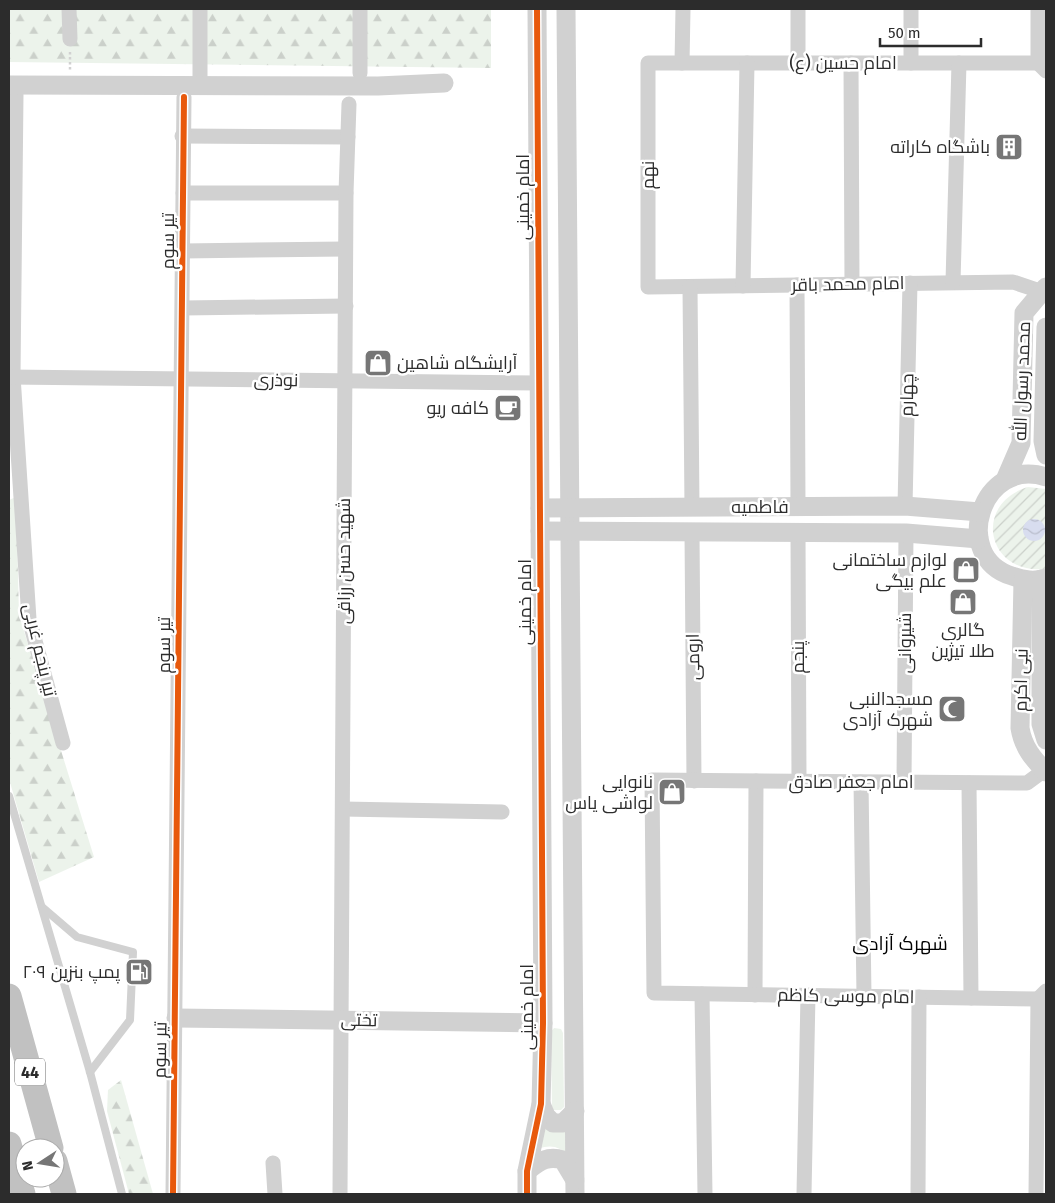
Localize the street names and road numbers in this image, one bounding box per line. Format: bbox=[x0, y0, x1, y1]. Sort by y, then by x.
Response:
street label: امام حسین (ع) bbox=[789, 52, 897, 75]
street label: امام خمینی bbox=[512, 154, 535, 240]
street label: نهم bbox=[637, 161, 660, 189]
street label: تیر سوم bbox=[157, 212, 180, 269]
street label: امام محمد باقر bbox=[790, 272, 905, 297]
street label: محمد رسول الله bbox=[1008, 321, 1035, 441]
street label: نوذری bbox=[253, 369, 299, 391]
street label: چهارم bbox=[896, 373, 919, 417]
street label: فاطمیه bbox=[731, 496, 789, 518]
street label: شهید حسن رزاقی bbox=[333, 498, 355, 624]
street label: امام خمینی bbox=[514, 559, 537, 645]
street label: تیر پنجم غربی bbox=[18, 601, 61, 699]
street label: شیروانی bbox=[894, 613, 916, 673]
street label: تیر سوم bbox=[153, 616, 176, 673]
street label: ارومی bbox=[682, 633, 704, 681]
street label: پنجم bbox=[787, 640, 810, 673]
street label: نبی اکرم bbox=[1009, 648, 1034, 712]
street label: امام جعفر صادق bbox=[788, 771, 914, 794]
street label: امام خمینی bbox=[516, 964, 539, 1050]
street label: امام موسی کاظم bbox=[777, 984, 915, 1009]
street label: تختی bbox=[340, 1009, 378, 1031]
street label: تیر سوم bbox=[149, 1021, 172, 1079]
road number: 44 bbox=[15, 1058, 45, 1086]

